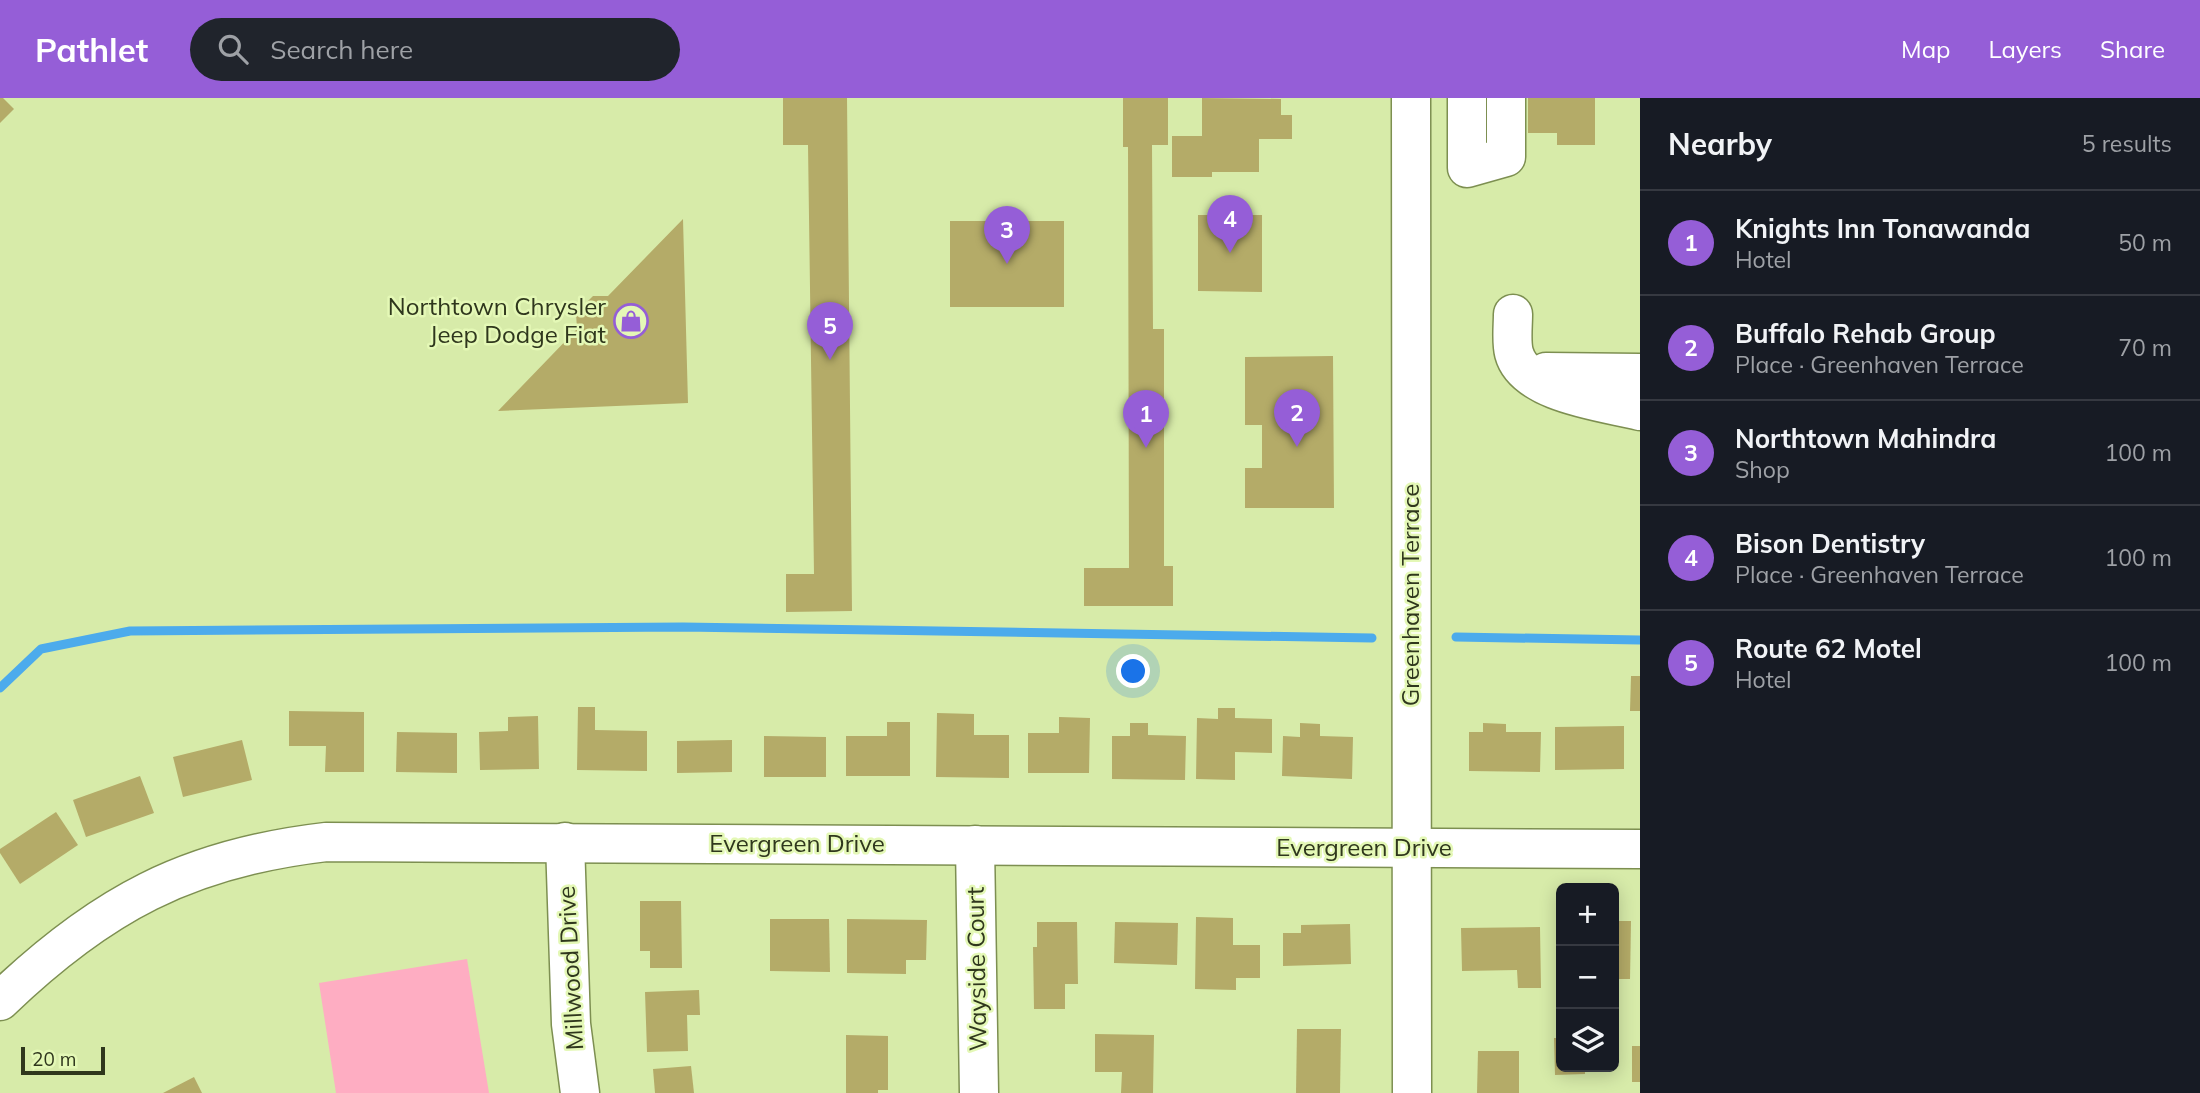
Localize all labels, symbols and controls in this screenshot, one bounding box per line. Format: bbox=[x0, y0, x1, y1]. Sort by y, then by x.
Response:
search box bbox=[190, 18, 680, 81]
text: Pathlet bbox=[35, 29, 148, 70]
icon: search bbox=[214, 30, 252, 68]
text: Search here bbox=[270, 33, 413, 66]
text: Map bbox=[1901, 34, 1950, 64]
text: Layers bbox=[1988, 34, 2062, 64]
text: Share bbox=[2100, 34, 2165, 64]
text: Nearby bbox=[1668, 125, 1772, 163]
text: 5 results bbox=[2082, 129, 2172, 158]
pin: 4 bbox=[1207, 195, 1253, 253]
pin: 3 bbox=[984, 206, 1030, 264]
text: Knights Inn Tonawanda bbox=[1735, 212, 2030, 245]
text: 1 bbox=[1684, 228, 1698, 257]
text: 50 m bbox=[2118, 228, 2172, 257]
text: Hotel bbox=[1735, 245, 1792, 274]
place label: Northtown Chrysler Jeep Dodge Fiat bbox=[388, 291, 606, 349]
shop icon: Northtown Chrysler Jeep Dodge Fiat bbox=[612, 302, 650, 340]
pin: 5 bbox=[807, 302, 853, 360]
text: Buffalo Rehab Group bbox=[1735, 317, 1996, 350]
text: 2 bbox=[1684, 333, 1698, 362]
text: 70 m bbox=[2118, 333, 2172, 362]
text: Place · Greenhaven Terrace bbox=[1735, 350, 2024, 379]
pin: 2 bbox=[1274, 389, 1320, 447]
pin: 1 bbox=[1123, 390, 1169, 448]
text: Northtown Mahindra bbox=[1735, 422, 1996, 455]
text: 3 bbox=[1684, 438, 1698, 467]
text: 100 m bbox=[2104, 438, 2172, 467]
text: Shop bbox=[1735, 455, 1790, 484]
street label: Greenhaven Terrace bbox=[1395, 484, 1425, 706]
text: Bison Dentistry bbox=[1735, 527, 1925, 560]
text: 4 bbox=[1684, 543, 1698, 572]
text: 100 m bbox=[2104, 543, 2172, 572]
text: Place · Greenhaven Terrace bbox=[1735, 560, 2024, 589]
text: Route 62 Motel bbox=[1735, 632, 1922, 665]
text: 5 bbox=[1684, 648, 1698, 677]
text: 100 m bbox=[2104, 648, 2172, 677]
your location bbox=[1116, 654, 1150, 688]
text: Hotel bbox=[1735, 665, 1792, 694]
street label: Evergreen Drive bbox=[709, 828, 885, 858]
street label: Evergreen Drive bbox=[1276, 832, 1452, 862]
map controls bbox=[1556, 883, 1619, 1072]
button: + bbox=[1556, 883, 1619, 946]
street label: Millwood Drive bbox=[551, 885, 589, 1051]
street label: Wayside Court bbox=[960, 887, 992, 1051]
button: − bbox=[1556, 946, 1619, 1009]
button: layers bbox=[1556, 1009, 1619, 1072]
scale bar bbox=[21, 1044, 105, 1076]
text: 20 m bbox=[32, 1047, 76, 1071]

